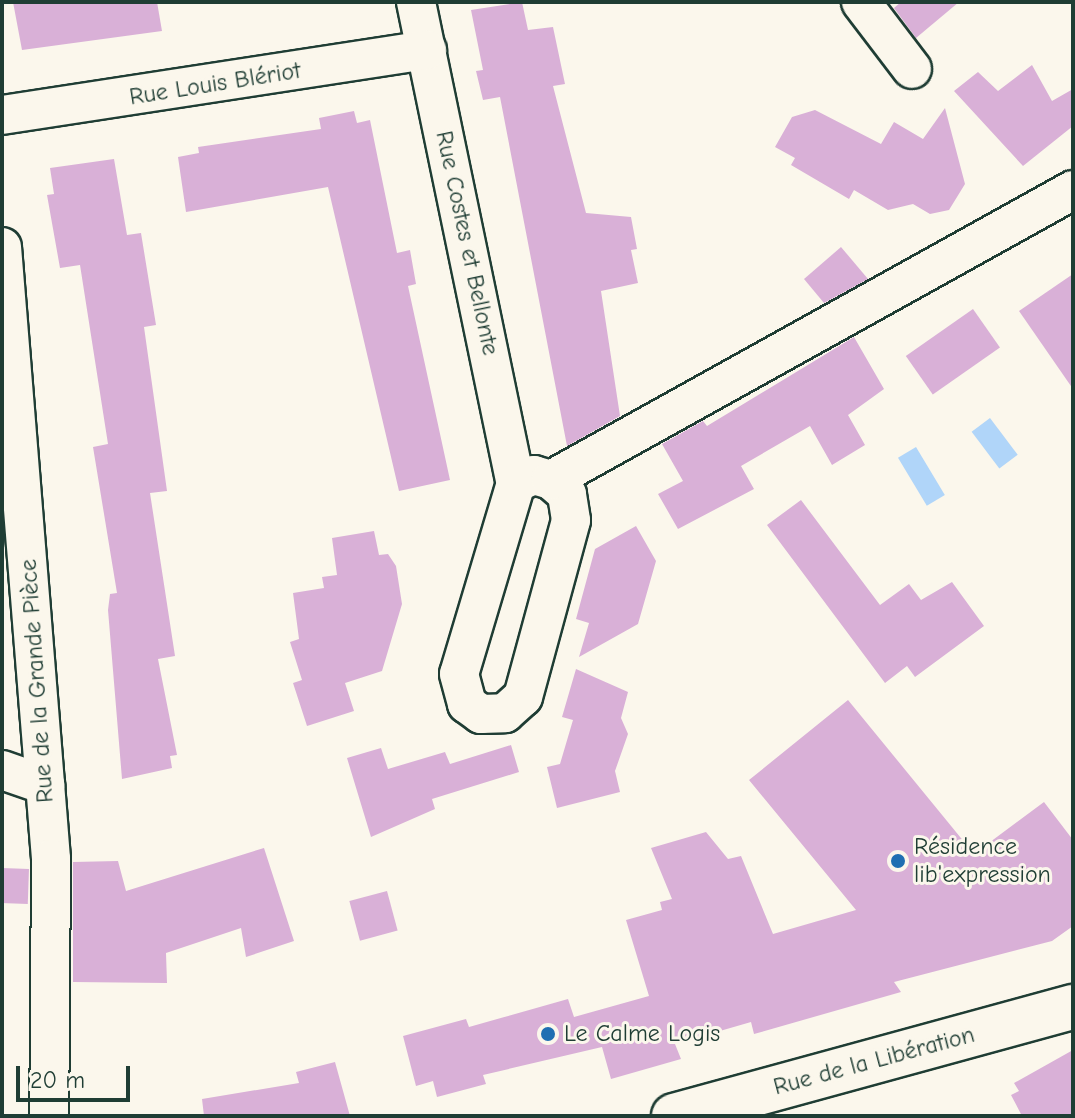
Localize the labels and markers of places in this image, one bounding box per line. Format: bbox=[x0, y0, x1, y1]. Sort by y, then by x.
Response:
place label: Résidence lib'expression bbox=[914, 833, 1051, 889]
marker: Résidence lib'expression bbox=[889, 852, 907, 870]
place label: Le Calme Logis bbox=[564, 1020, 720, 1048]
marker: Le Calme Logis bbox=[539, 1025, 557, 1043]

